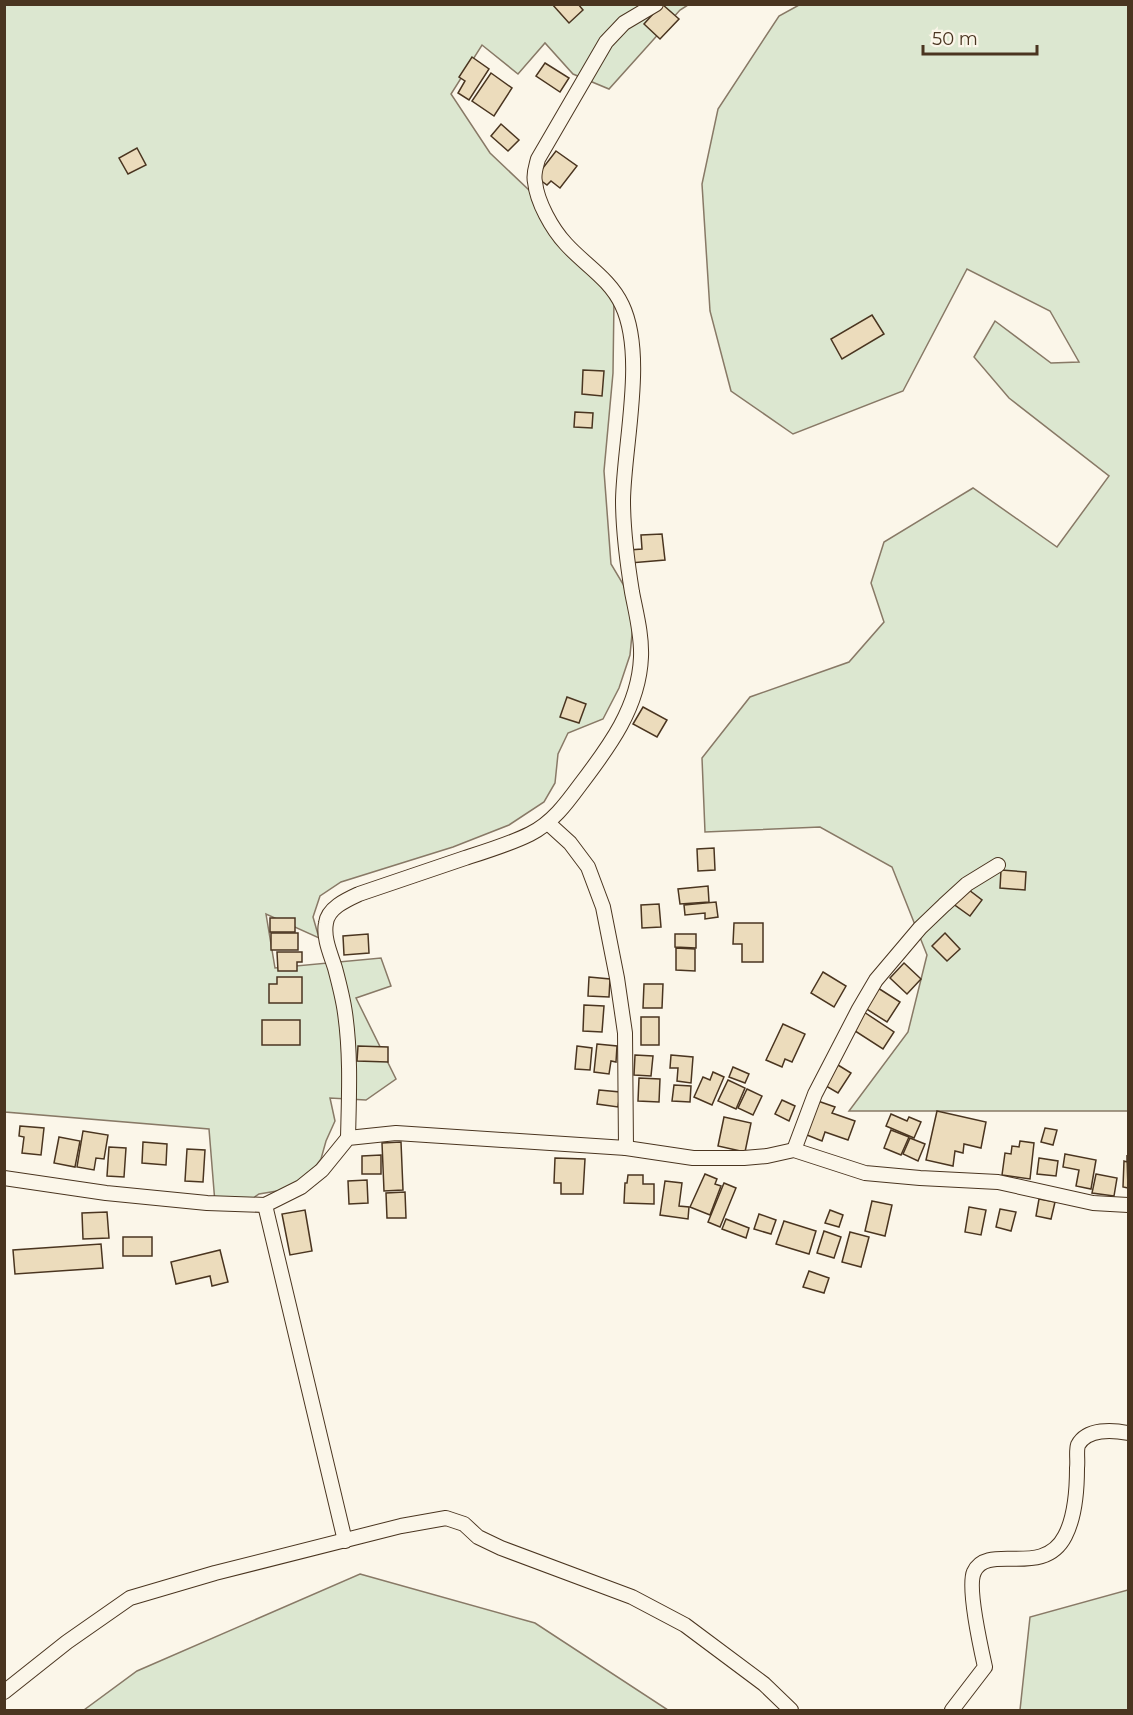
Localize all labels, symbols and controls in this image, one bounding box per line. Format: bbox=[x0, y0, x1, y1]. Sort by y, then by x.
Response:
scale bar bbox=[923, 18, 1037, 56]
text: 50 m bbox=[932, 28, 978, 50]

